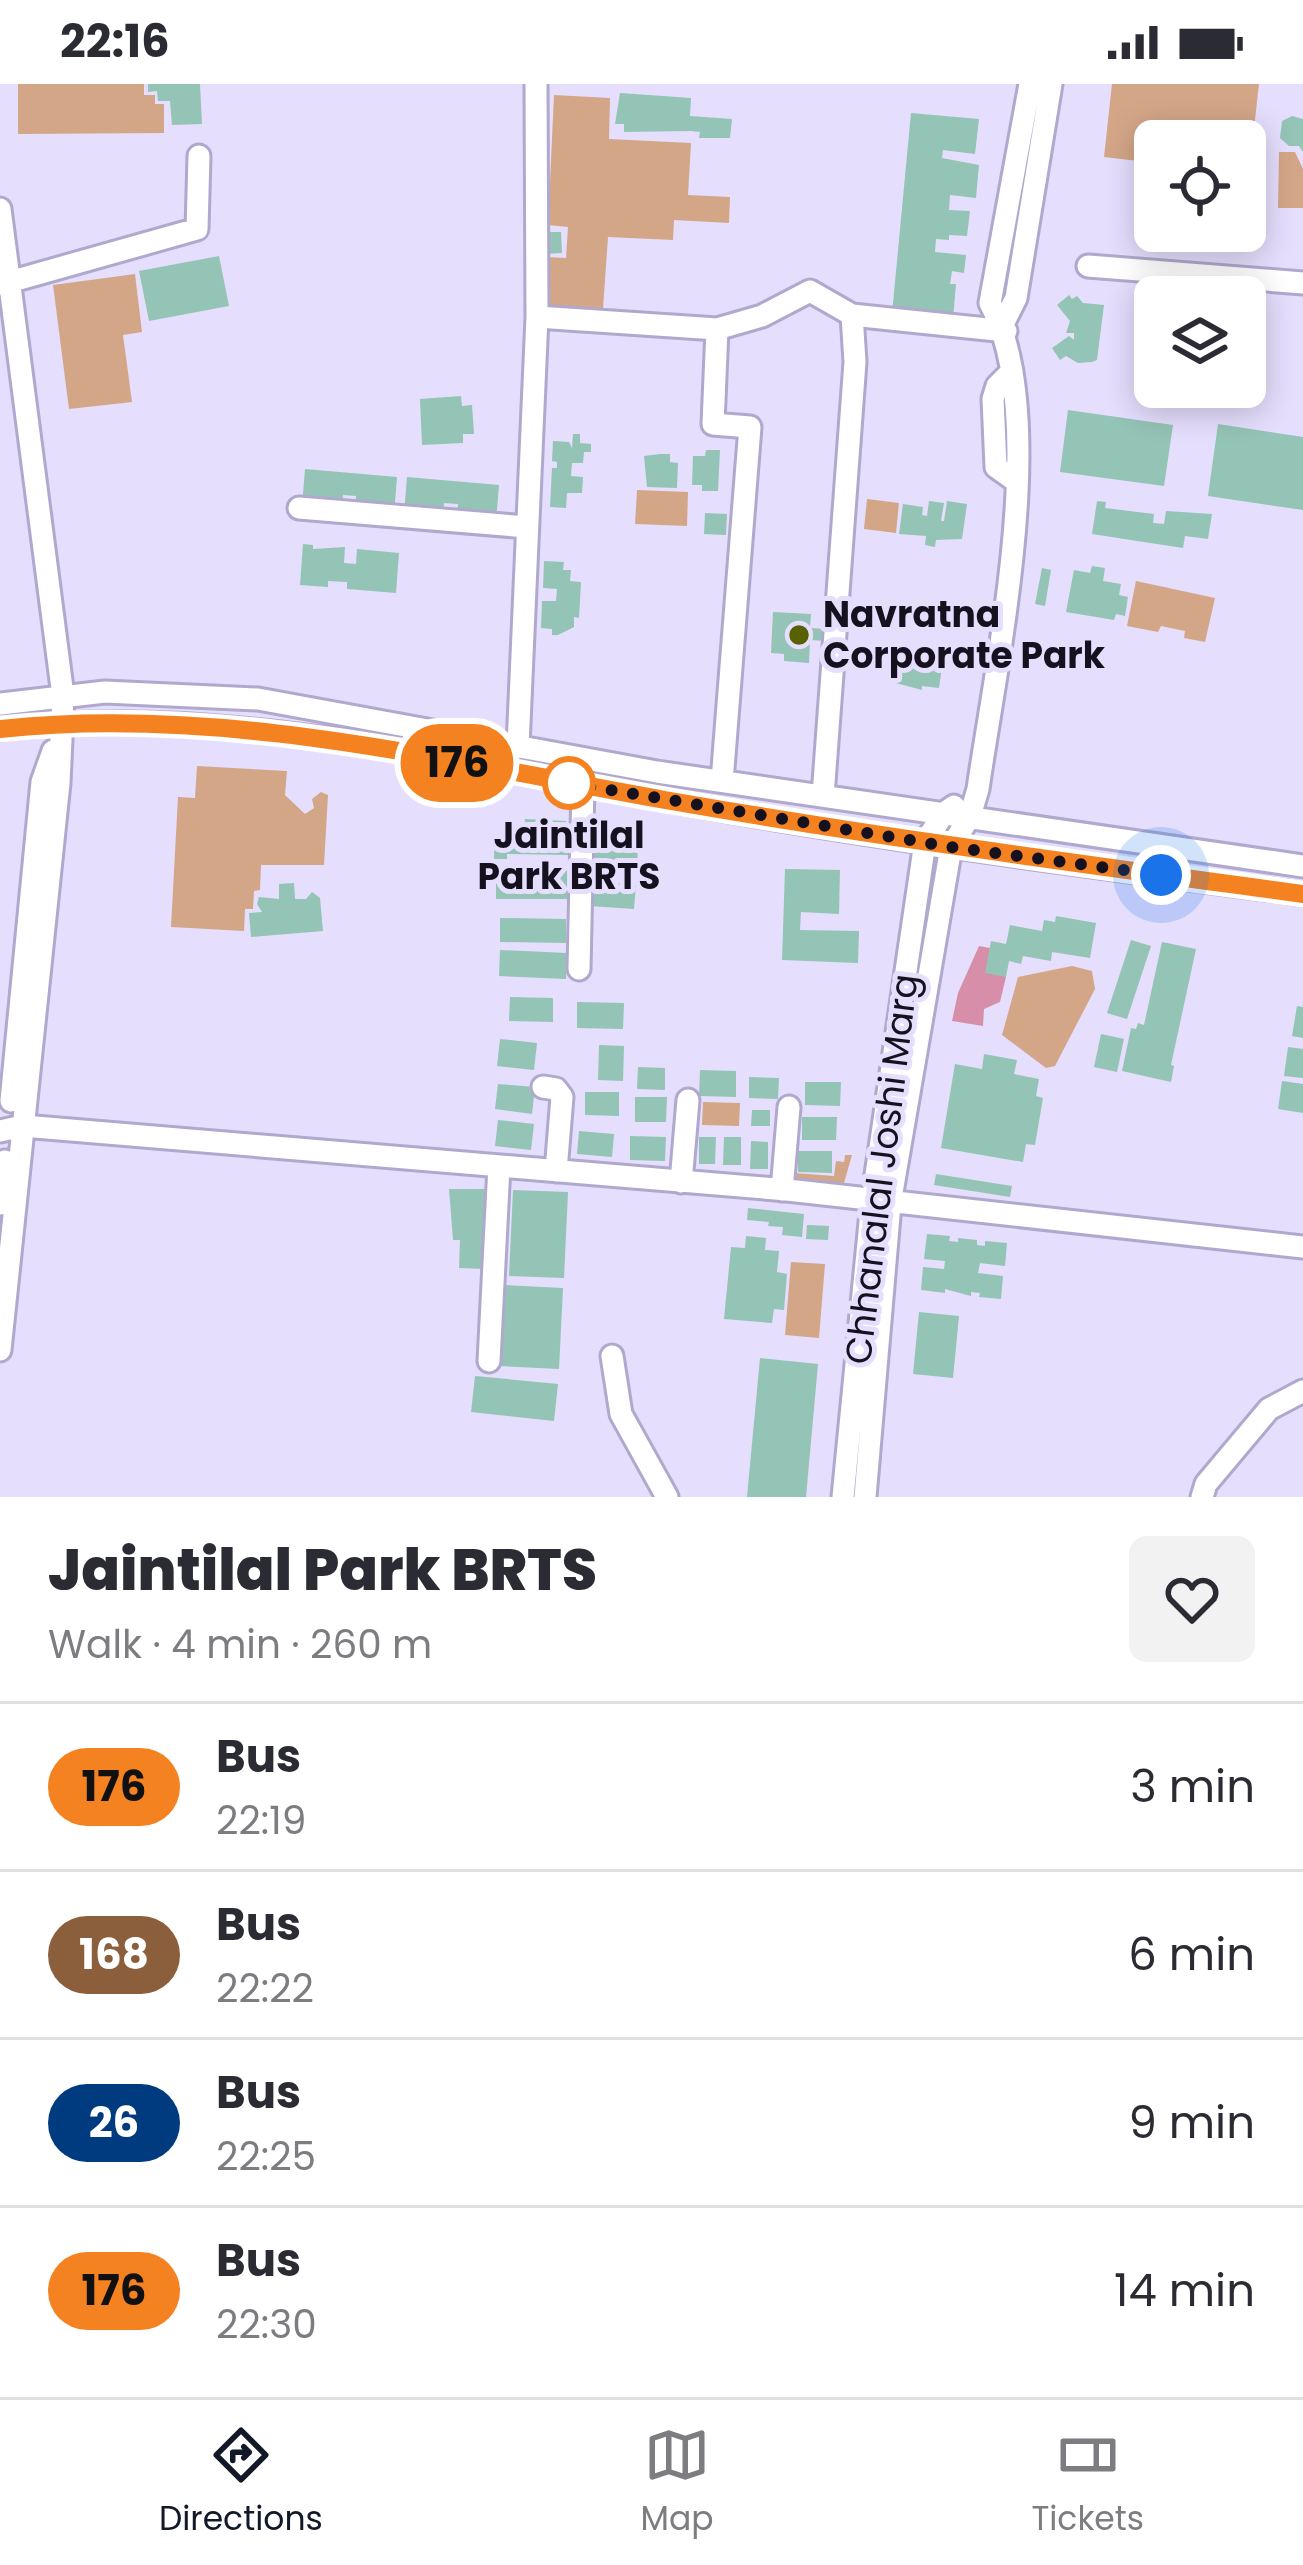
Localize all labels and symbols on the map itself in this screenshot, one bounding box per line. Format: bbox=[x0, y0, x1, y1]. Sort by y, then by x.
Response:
place label: Navratna Corporate Park bbox=[823, 589, 1106, 681]
marker: Navratna Corporate Park bbox=[786, 622, 812, 648]
line badge: 176 bbox=[388, 724, 526, 802]
marker: Jaintilal Park BRTS bbox=[544, 758, 594, 808]
place label: Jaintilal Park BRTS bbox=[478, 810, 660, 902]
your location bbox=[1131, 845, 1191, 905]
street label: Chhanalal Joshi Marg bbox=[832, 971, 931, 1367]

